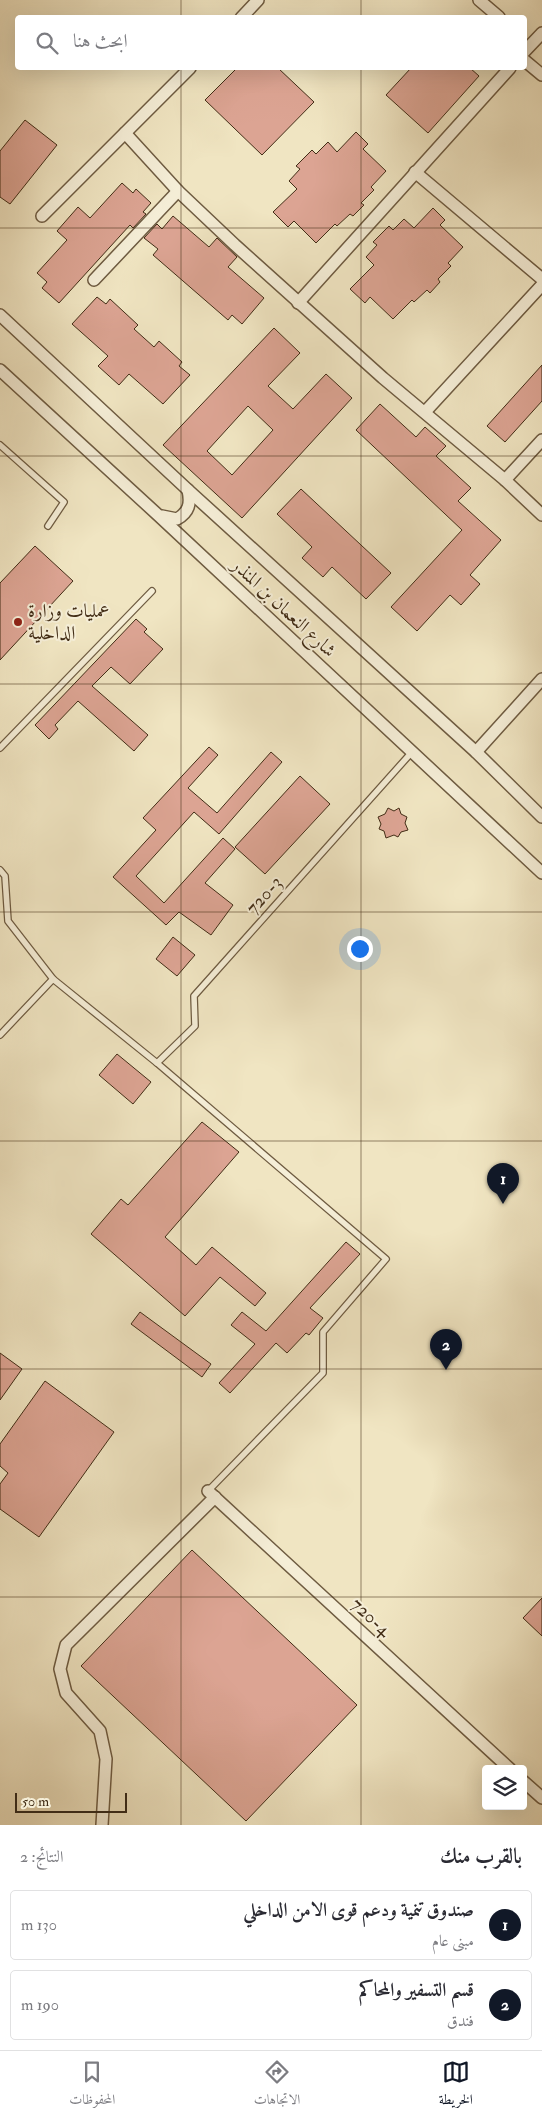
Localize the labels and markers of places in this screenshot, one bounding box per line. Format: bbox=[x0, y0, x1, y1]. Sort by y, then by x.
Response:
place label: عمليات وزارة الداخلية bbox=[28, 599, 110, 645]
marker: عمليات وزارة الداخلية bbox=[12, 616, 24, 628]
pin: 1 bbox=[487, 1163, 519, 1204]
pin: 2 bbox=[430, 1329, 462, 1370]

